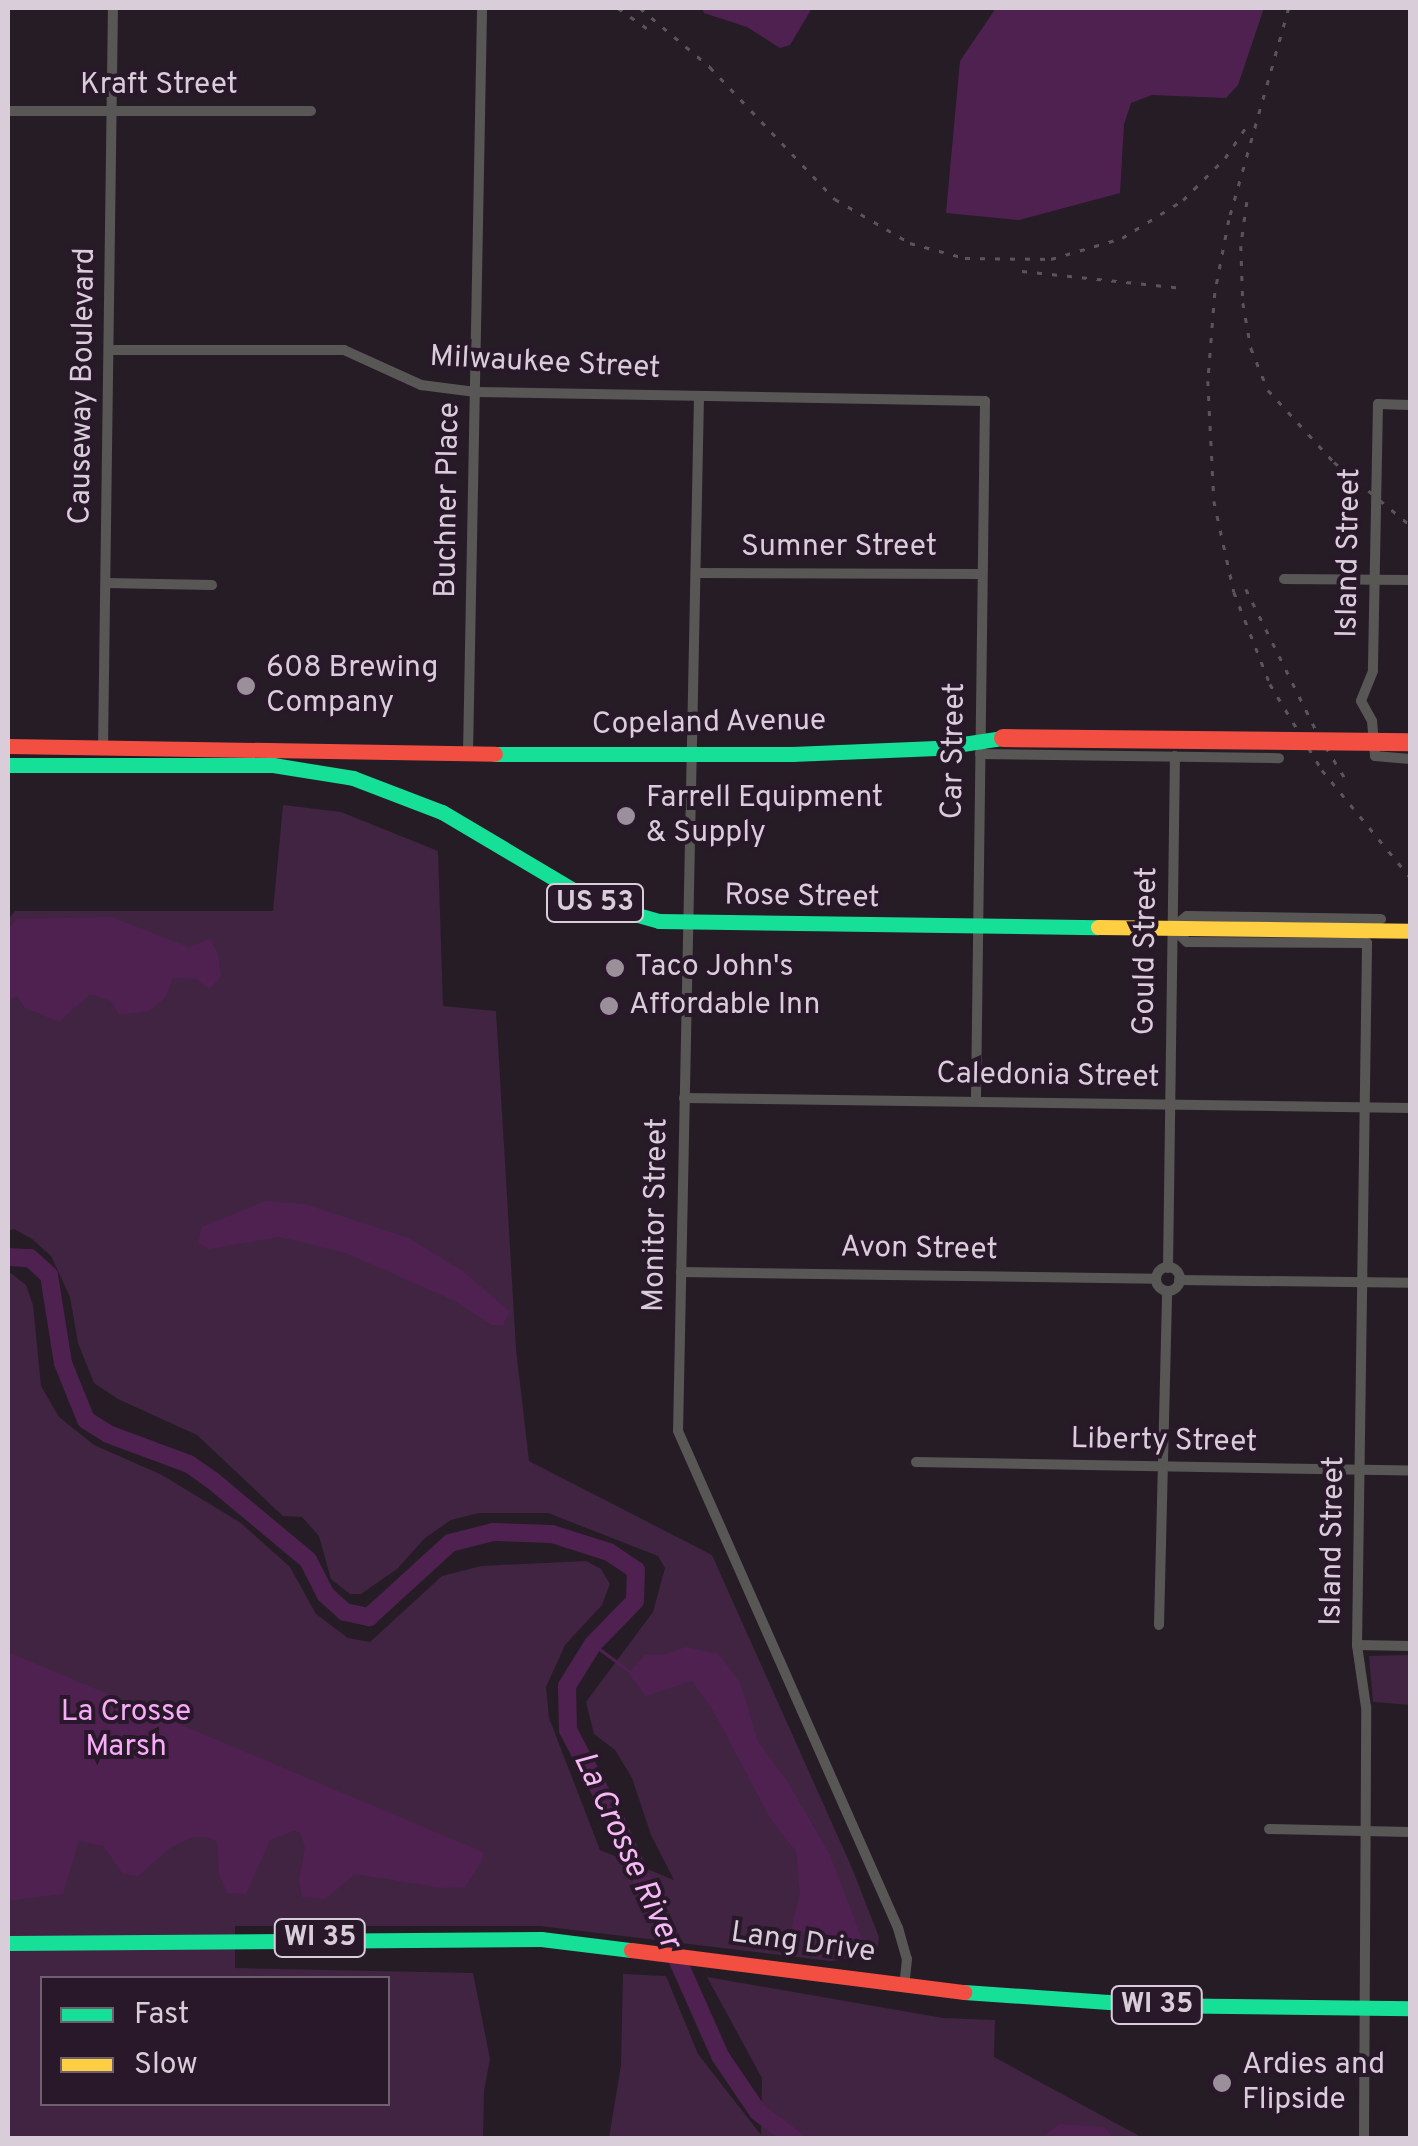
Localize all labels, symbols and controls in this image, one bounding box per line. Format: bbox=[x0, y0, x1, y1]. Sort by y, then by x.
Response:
street label: Kraft Street bbox=[80, 68, 238, 104]
street label: Causeway Boulevard bbox=[64, 247, 104, 525]
street label: Milwaukee Street bbox=[429, 340, 661, 388]
street label: Buchner Place bbox=[429, 402, 469, 598]
street label: Island Street bbox=[1331, 468, 1369, 638]
street label: Sumner Street bbox=[741, 530, 937, 566]
place label: 608 Brewing Company bbox=[266, 651, 438, 722]
marker: 608 Brewing Company bbox=[235, 675, 257, 697]
street label: Car Street bbox=[936, 682, 974, 820]
street label: Copeland Avenue bbox=[591, 704, 827, 744]
place label: Farrell Equipment & Supply bbox=[646, 781, 883, 852]
marker: Farrell Equipment & Supply bbox=[615, 805, 637, 827]
street label: Gould Street bbox=[1128, 866, 1166, 1036]
street label: Rose Street bbox=[724, 879, 880, 917]
road number: US 53 bbox=[545, 880, 645, 926]
place label: Taco John's bbox=[635, 950, 794, 986]
marker: Taco John's bbox=[604, 957, 626, 979]
place label: Affordable Inn bbox=[629, 988, 820, 1024]
marker: Affordable Inn bbox=[598, 995, 620, 1017]
street label: Caledonia Street bbox=[936, 1057, 1160, 1097]
street label: Monitor Street bbox=[637, 1118, 677, 1312]
street label: Avon Street bbox=[840, 1231, 998, 1269]
street label: Liberty Street bbox=[1070, 1422, 1258, 1462]
street label: Island Street bbox=[1315, 1456, 1353, 1626]
park label: La Crosse Marsh bbox=[61, 1695, 191, 1766]
water label: La Crosse River bbox=[563, 1746, 689, 1956]
road number: WI 35 bbox=[272, 1915, 368, 1961]
street label: Lang Drive bbox=[729, 1916, 877, 1972]
legend bbox=[40, 1976, 390, 2106]
road number: WI 35 bbox=[1110, 1982, 1204, 2028]
text: Fast bbox=[134, 1997, 189, 2034]
text: Slow bbox=[134, 2047, 198, 2084]
place label: Ardies and Flipside bbox=[1242, 2048, 1385, 2118]
marker: Ardies and Flipside bbox=[1211, 2072, 1233, 2094]

